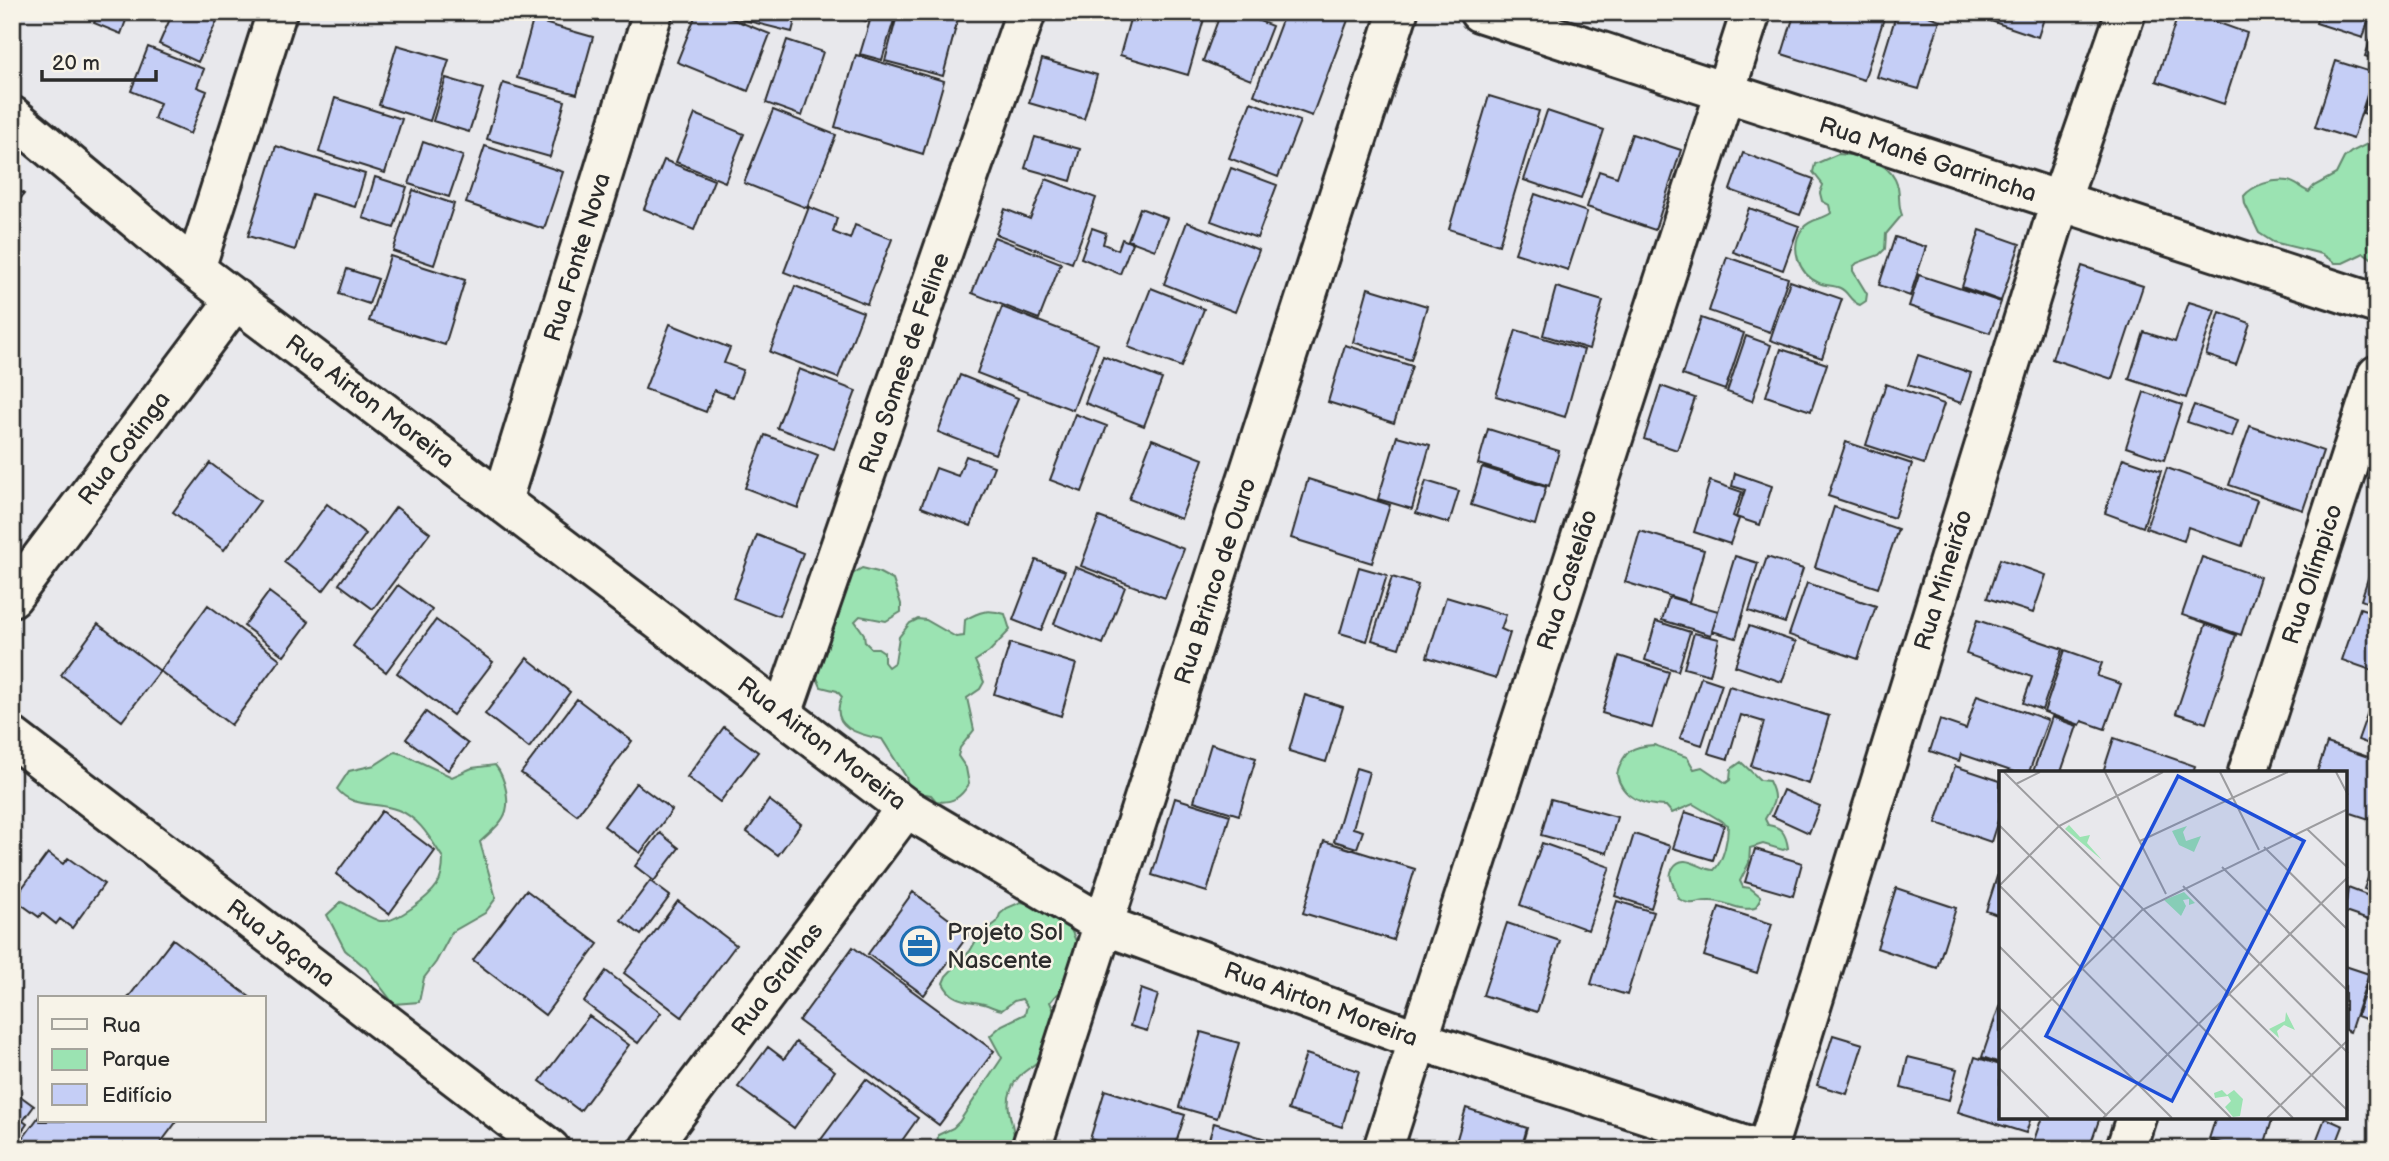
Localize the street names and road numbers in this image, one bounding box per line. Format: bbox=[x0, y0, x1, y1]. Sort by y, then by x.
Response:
street label: Rua Mané Garrincha bbox=[1815, 111, 2040, 208]
street label: Rua Fonte Nova bbox=[538, 169, 617, 345]
street label: Rua Somes de Feline bbox=[853, 249, 956, 477]
street label: Rua Airton Moreira bbox=[279, 328, 460, 474]
street label: Rua Cotinga bbox=[72, 386, 177, 511]
street label: Rua Brinco de Ouro bbox=[1168, 474, 1263, 688]
street label: Rua Olímpico bbox=[2276, 500, 2349, 648]
street label: Rua Castelão bbox=[1531, 506, 1604, 654]
street label: Rua Mineirão bbox=[1908, 506, 1979, 654]
street label: Rua Airton Moreira bbox=[731, 670, 912, 816]
street label: Rua Jaçana bbox=[221, 893, 341, 994]
street label: Rua Gralhas bbox=[725, 917, 829, 1042]
street label: Rua Airton Moreira bbox=[1220, 956, 1422, 1053]

